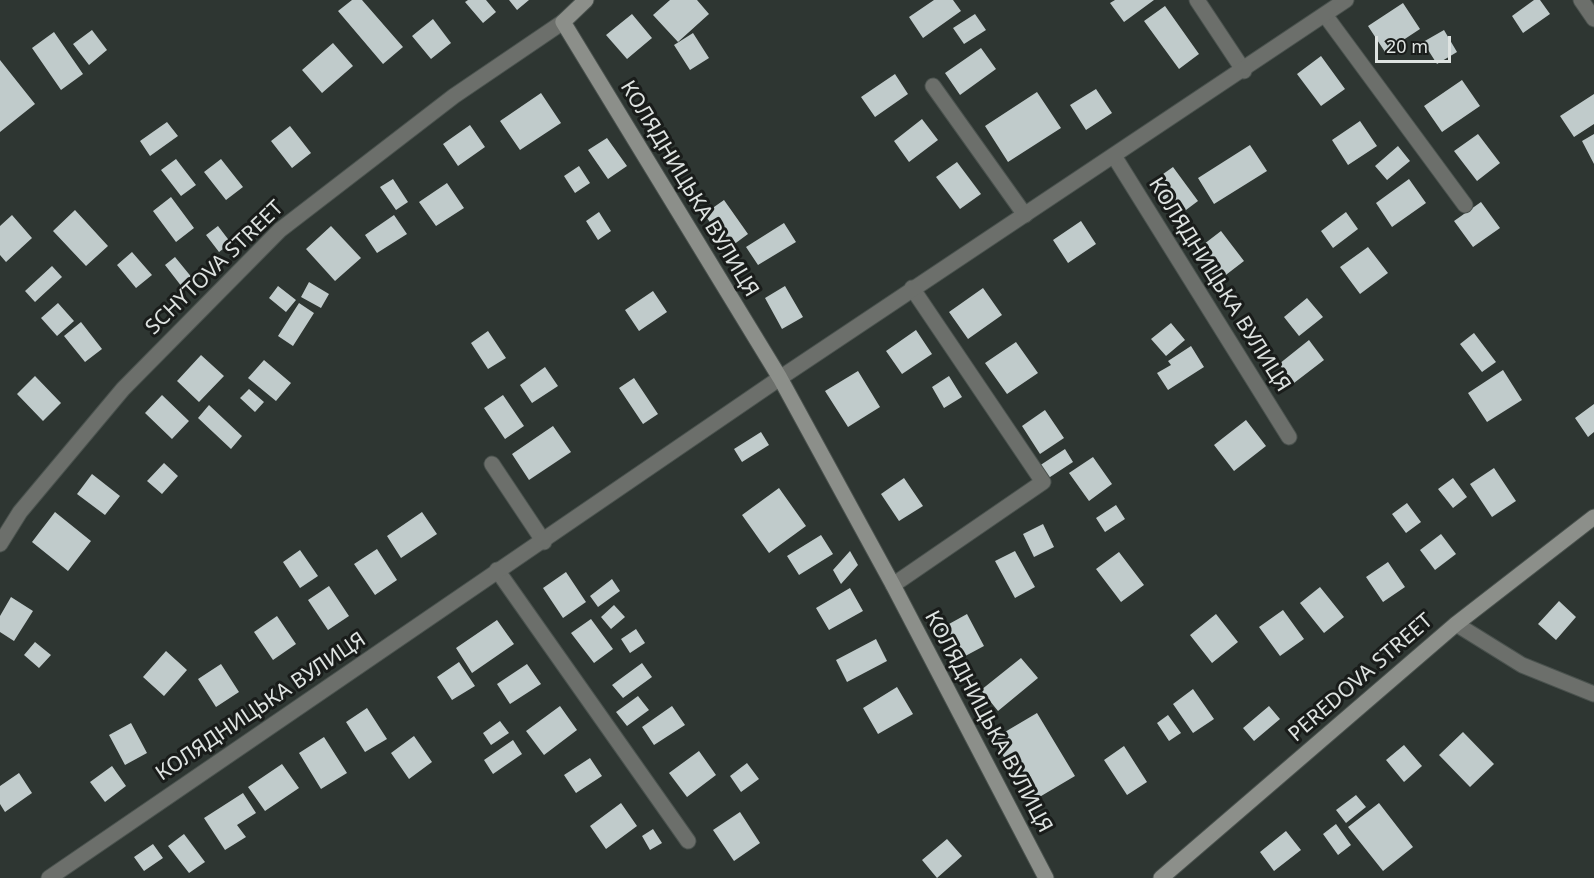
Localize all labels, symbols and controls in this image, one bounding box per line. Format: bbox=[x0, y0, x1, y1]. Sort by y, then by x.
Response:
scale bar bbox=[1378, 24, 1454, 62]
text: 20 m bbox=[1386, 34, 1428, 58]
street label: КОЛЯДНИЦЬКА ВУЛИЦЯ bbox=[614, 76, 764, 302]
street label: КОЛЯДНИЦЬКА ВУЛИЦЯ bbox=[1143, 173, 1295, 397]
street label: SCHYTOVA STREET bbox=[141, 196, 289, 340]
street label: КОЛЯДНИЦЬКА ВУЛИЦЯ bbox=[919, 607, 1057, 837]
street label: PEREDOVA STREET bbox=[1284, 609, 1438, 747]
street label: КОЛЯДНИЦЬКА ВУЛИЦЯ bbox=[151, 627, 371, 787]

